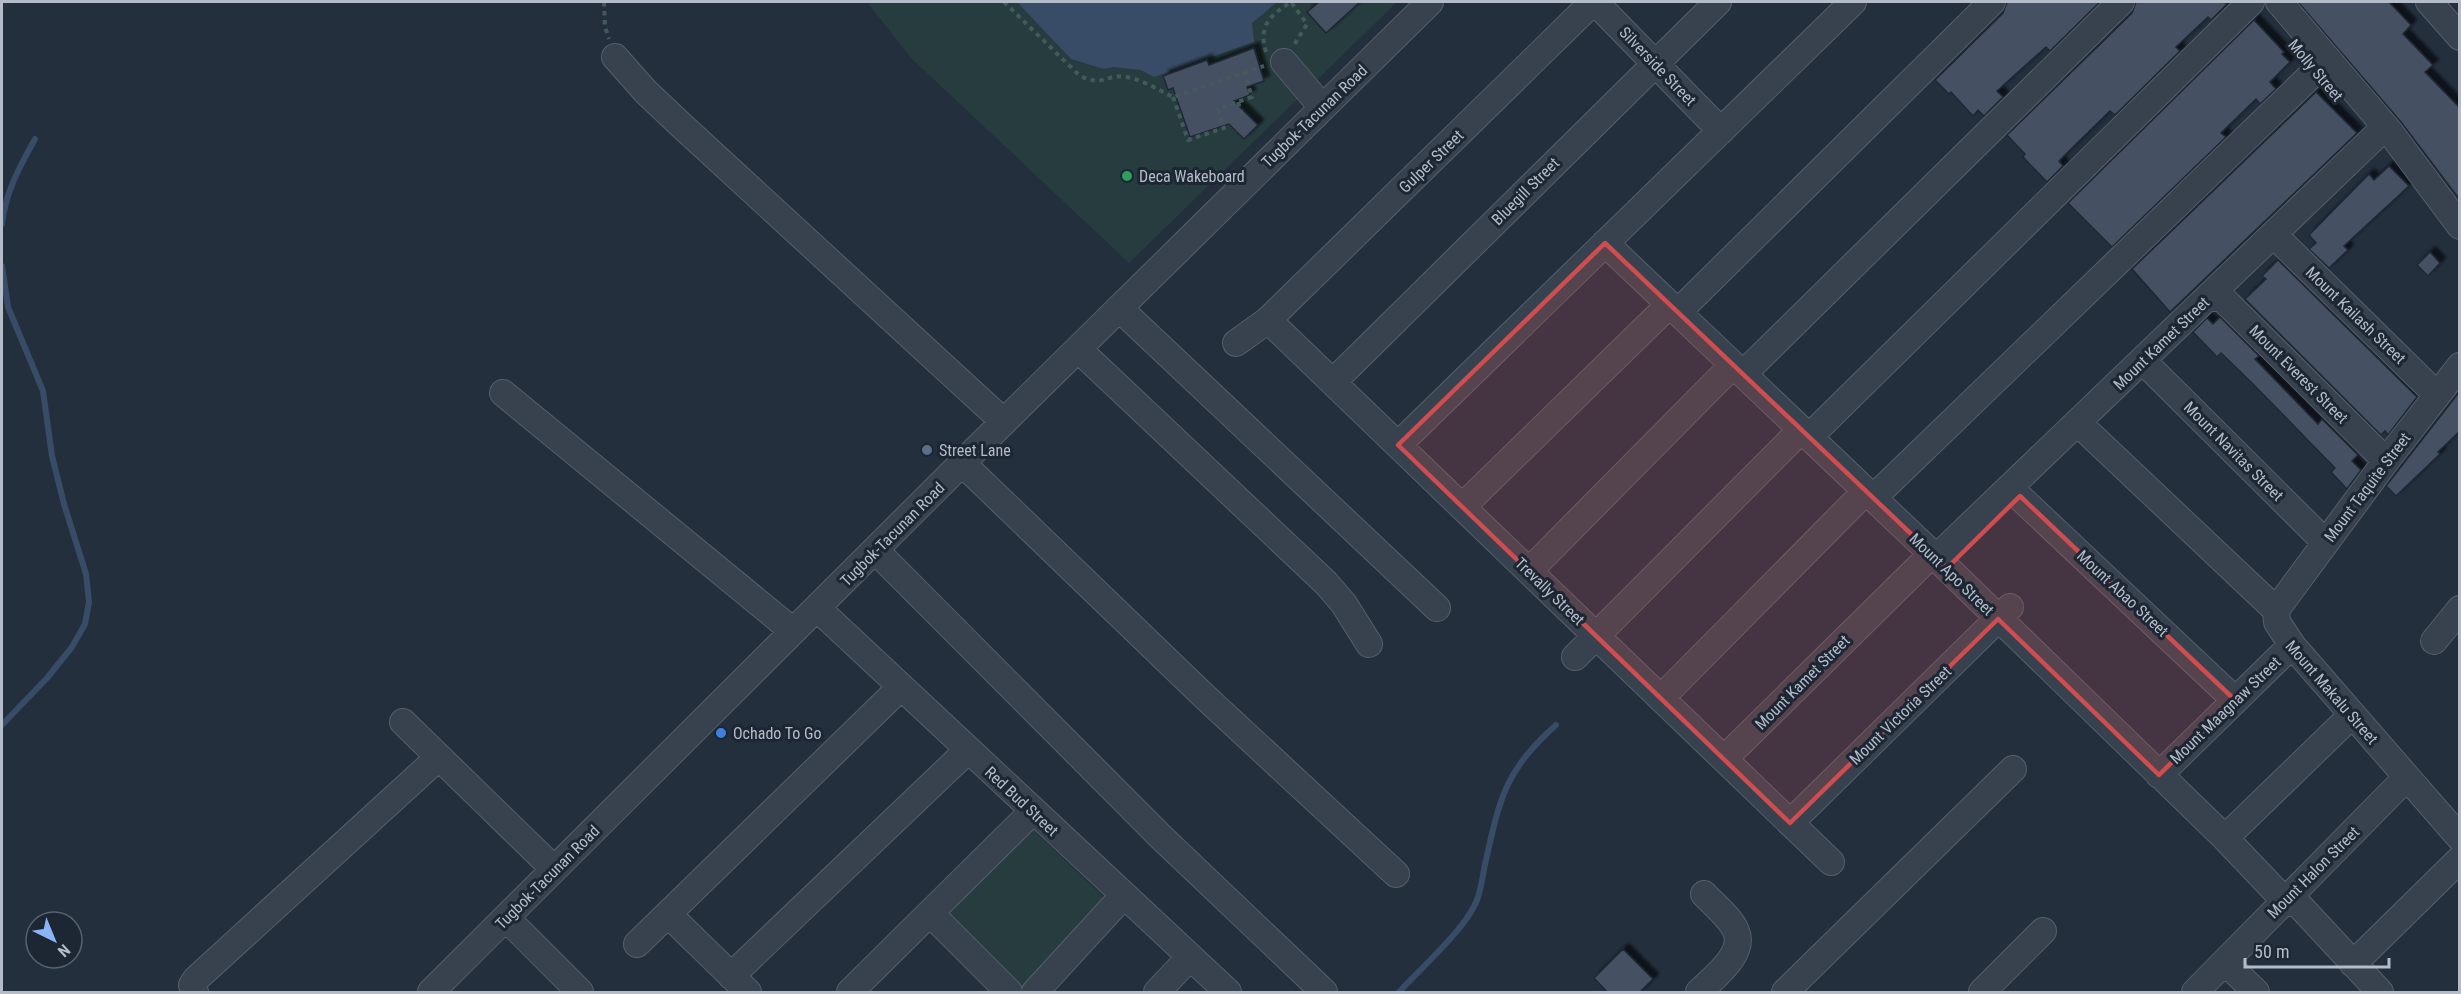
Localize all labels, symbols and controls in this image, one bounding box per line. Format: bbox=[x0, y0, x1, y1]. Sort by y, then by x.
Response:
street label: Silverside Street bbox=[1615, 23, 1700, 110]
street label: Molly Street bbox=[2284, 35, 2347, 105]
street label: Tugbok-Tacunan Road bbox=[1258, 61, 1371, 172]
street label: Gulper Street bbox=[1395, 126, 1468, 197]
street label: Bluegill Street bbox=[1488, 153, 1563, 229]
place label: Deca Wakeboard bbox=[1139, 167, 1245, 186]
marker: Deca Wakeboard bbox=[1120, 169, 1134, 183]
street label: Mount Kailash Street bbox=[2302, 263, 2410, 368]
street label: Mount Kamet Street bbox=[2109, 293, 2213, 394]
street label: Mount Everest Street bbox=[2245, 321, 2352, 428]
street label: Mount Navitas Street bbox=[2180, 398, 2288, 505]
street label: Mount Taquite Street bbox=[2320, 429, 2415, 546]
place label: Street Lane bbox=[939, 441, 1011, 460]
marker: Street Lane bbox=[920, 443, 934, 457]
street label: Tugbok-Tacunan Road bbox=[836, 478, 948, 590]
street label: Mount Apo Street bbox=[1905, 529, 1998, 620]
street label: Mount Abao Street bbox=[2073, 546, 2172, 641]
street label: Trevally Street bbox=[1511, 553, 1589, 629]
street label: Mount Kamet Street bbox=[1751, 631, 1854, 734]
street label: Mount Makalu Street bbox=[2281, 637, 2382, 748]
street label: Mount Maagnaw Street bbox=[2166, 653, 2285, 768]
street label: Mount Victoria Street bbox=[1846, 662, 1955, 769]
place label: Ochado To Go bbox=[733, 724, 821, 743]
marker: Ochado To Go bbox=[714, 726, 728, 740]
street label: Red Bud Street bbox=[981, 763, 1062, 840]
street label: Tugbok-Tacunan Road bbox=[491, 821, 603, 933]
street label: Mount Halon Street bbox=[2263, 822, 2363, 922]
north arrow bbox=[24, 910, 84, 970]
scale bar bbox=[2245, 931, 2389, 969]
text: N bbox=[54, 940, 74, 961]
text: 50 m bbox=[2254, 941, 2289, 962]

